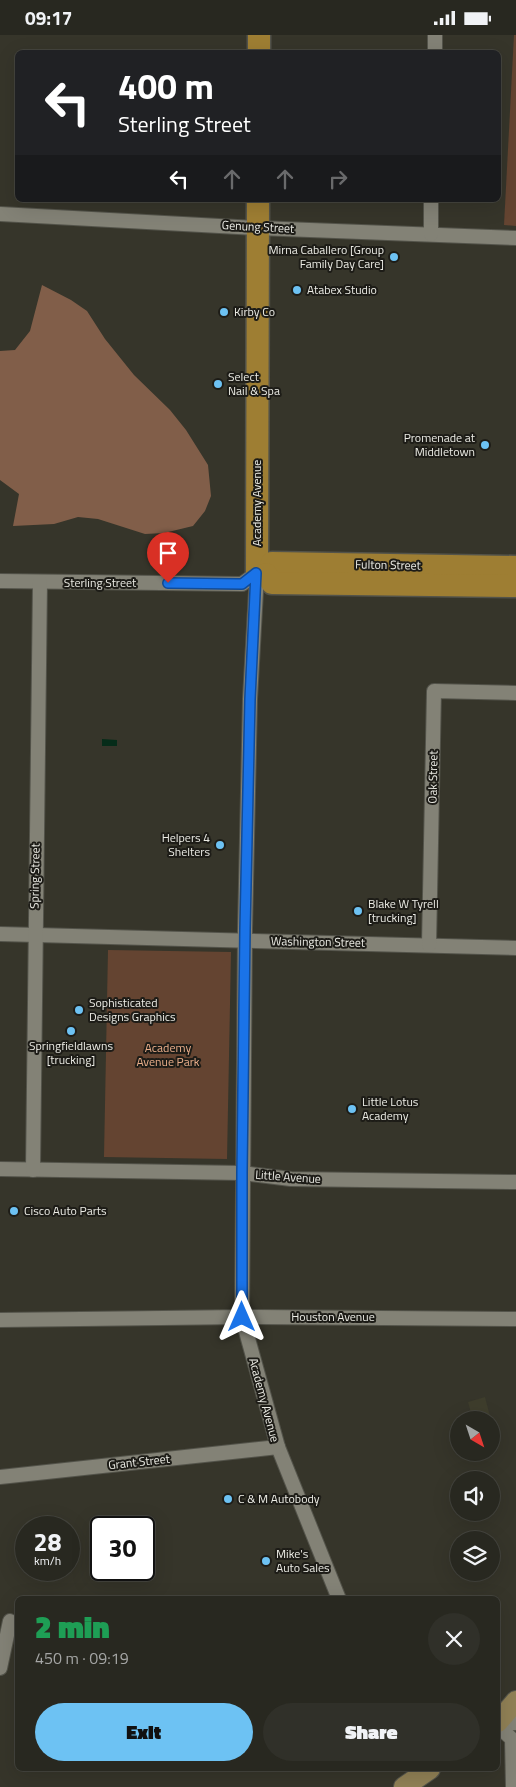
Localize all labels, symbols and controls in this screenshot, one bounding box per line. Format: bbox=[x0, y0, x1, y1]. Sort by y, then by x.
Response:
text: 09:17 bbox=[25, 3, 72, 32]
text: 400 m bbox=[118, 59, 214, 113]
icon: left bbox=[35, 70, 100, 135]
text: Sterling Street bbox=[118, 107, 251, 141]
icon: left bbox=[165, 165, 193, 193]
icon: ahead bbox=[218, 165, 246, 193]
icon: ahead bbox=[271, 165, 299, 193]
icon: right bbox=[324, 165, 352, 193]
street label: Genung Street bbox=[221, 215, 295, 238]
place label: Mirna Caballero [Group Family Day Care] bbox=[268, 240, 384, 273]
marker: Mirna Caballero [Group Family Day Care] bbox=[388, 251, 400, 263]
place label: Atabex Studio bbox=[307, 280, 377, 299]
marker: Atabex Studio bbox=[291, 284, 303, 296]
place label: Kirby Co bbox=[234, 302, 275, 321]
marker: Kirby Co bbox=[218, 306, 230, 318]
place label: Select Nail & Spa bbox=[228, 367, 280, 400]
marker: Select Nail & Spa bbox=[212, 378, 224, 390]
place label: Promenade at Middletown bbox=[404, 428, 476, 461]
marker: Promenade at Middletown bbox=[479, 439, 491, 451]
street label: Academy Avenue bbox=[247, 460, 266, 546]
pin bbox=[147, 532, 189, 583]
icon: arrive bbox=[154, 539, 182, 567]
street label: Fulton Street bbox=[355, 554, 422, 575]
street label: Sterling Street bbox=[64, 573, 137, 592]
street label: Oak Street bbox=[423, 749, 442, 804]
place label: Helpers 4 Shelters bbox=[162, 828, 210, 861]
marker: Helpers 4 Shelters bbox=[214, 839, 226, 851]
street label: Spring Street bbox=[24, 842, 45, 909]
place label: Blake W Tyrell [trucking] bbox=[368, 894, 439, 927]
marker: Blake W Tyrell [trucking] bbox=[352, 905, 364, 917]
street label: Washington Street bbox=[271, 931, 366, 952]
place label: Sophisticated Designs Graphics bbox=[89, 993, 176, 1026]
marker: Sophisticated Designs Graphics bbox=[73, 1004, 85, 1016]
marker: Springfieldlawns [trucking] bbox=[65, 1025, 77, 1037]
place label: Springfieldlawns [trucking] bbox=[29, 1036, 113, 1069]
park label: Academy Avenue Park bbox=[136, 1038, 200, 1071]
place label: Little Lotus Academy bbox=[362, 1092, 419, 1125]
marker: Little Lotus Academy bbox=[346, 1103, 358, 1115]
street label: Little Avenue bbox=[255, 1165, 322, 1188]
place label: Cisco Auto Parts bbox=[24, 1201, 107, 1220]
marker: Cisco Auto Parts bbox=[8, 1205, 20, 1217]
position arrow bbox=[215, 1290, 267, 1342]
street label: Houston Avenue bbox=[291, 1307, 375, 1326]
street label: Academy Avenue bbox=[244, 1356, 285, 1444]
north arrow bbox=[450, 1411, 500, 1461]
map controls bbox=[450, 1411, 500, 1581]
street label: Grant Street bbox=[107, 1449, 171, 1474]
button: sound bbox=[450, 1471, 500, 1521]
place label: C & M Autobody bbox=[238, 1489, 320, 1508]
marker: C & M Autobody bbox=[222, 1493, 234, 1505]
speed limit sign: 30 bbox=[90, 1516, 155, 1581]
text: 28 bbox=[33, 1523, 62, 1561]
button: layers bbox=[450, 1531, 500, 1581]
place label: Mike's Auto Sales bbox=[276, 1544, 330, 1577]
text: km/h bbox=[34, 1551, 61, 1570]
marker: Mike's Auto Sales bbox=[260, 1555, 272, 1567]
text: 2 min bbox=[35, 1604, 110, 1650]
button: close bbox=[428, 1613, 480, 1665]
text: 450 m · 09:19 bbox=[35, 1646, 129, 1670]
button: Exit bbox=[35, 1703, 253, 1761]
button: Share bbox=[263, 1703, 480, 1761]

